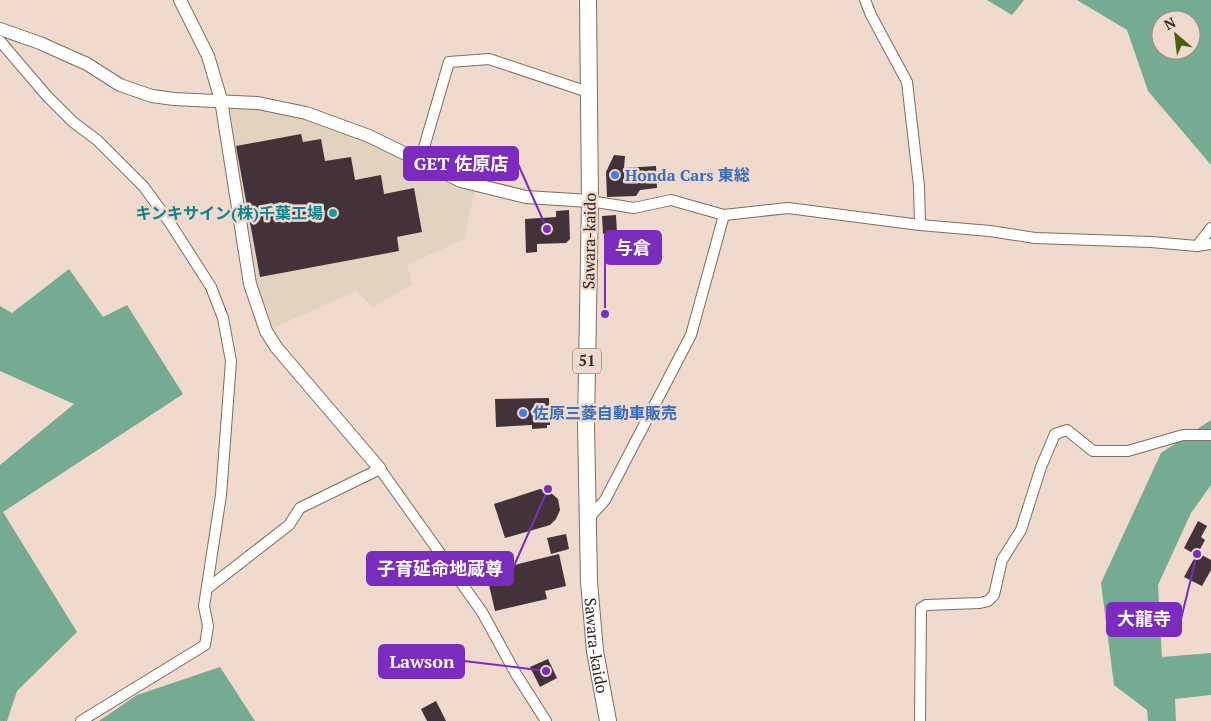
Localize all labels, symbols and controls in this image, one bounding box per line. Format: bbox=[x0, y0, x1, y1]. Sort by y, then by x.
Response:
north arrow bbox=[1151, 10, 1201, 60]
text: N bbox=[1161, 12, 1179, 34]
callout: GET 佐原店 bbox=[404, 147, 518, 180]
text: GET 佐原店 bbox=[414, 151, 508, 175]
place label: Honda Cars 東総 bbox=[625, 164, 750, 186]
marker: Honda Cars 東総 bbox=[609, 169, 621, 181]
street label: Sawara-kaido bbox=[577, 193, 601, 289]
place label: キンキサイン(株)千葉工場 bbox=[135, 202, 323, 224]
marker: キンキサイン(株)千葉工場 bbox=[327, 207, 339, 219]
callout: 与倉 bbox=[605, 231, 661, 264]
text: 与倉 bbox=[615, 235, 651, 259]
road number: 51 bbox=[573, 348, 601, 374]
place label: 佐原三菱自動車販売 bbox=[532, 402, 677, 424]
marker: 佐原三菱自動車販売 bbox=[517, 407, 529, 419]
callout: 子育延命地蔵尊 bbox=[367, 552, 513, 585]
text: 子育延命地蔵尊 bbox=[377, 556, 503, 580]
street label: Sawara-kaido bbox=[579, 597, 614, 695]
callout: 大龍寺 bbox=[1107, 603, 1181, 636]
text: 大龍寺 bbox=[1117, 606, 1171, 630]
callout: Lawson bbox=[379, 645, 464, 678]
text: Lawson bbox=[389, 649, 455, 673]

